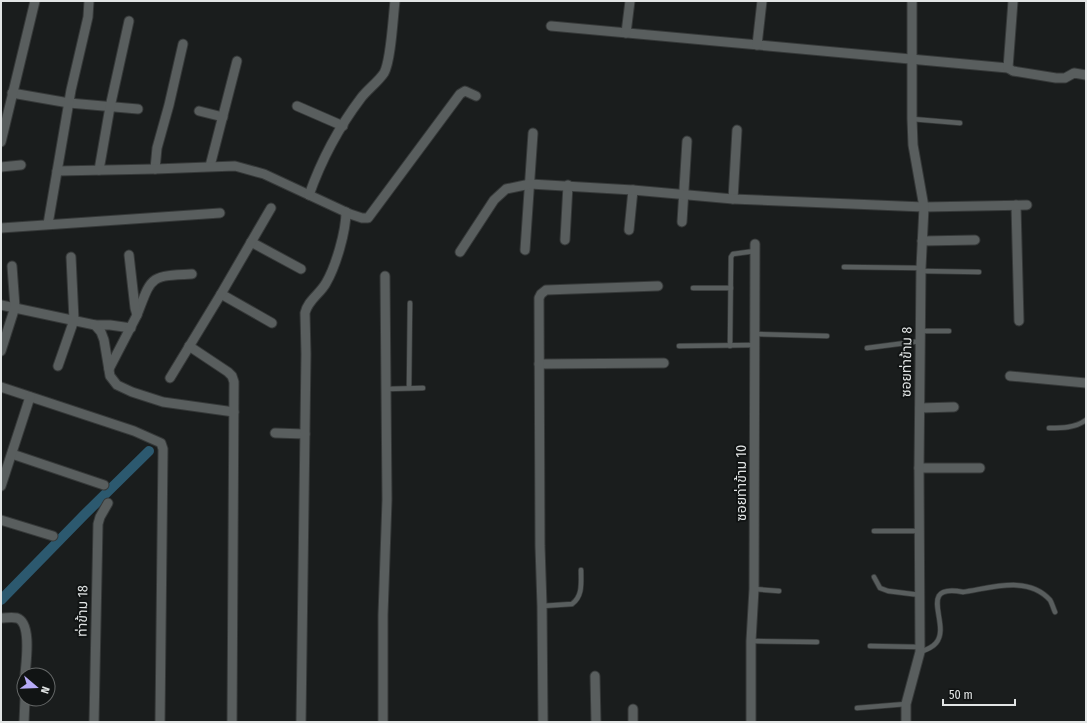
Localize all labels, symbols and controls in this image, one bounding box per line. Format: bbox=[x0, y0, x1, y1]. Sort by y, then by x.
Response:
street label: ซอยท่าข้าม 8 bbox=[897, 327, 916, 397]
street label: ซอยท่าข้าม 10 bbox=[733, 445, 750, 521]
street label: ท่าข้าม 18 bbox=[74, 585, 91, 637]
north arrow bbox=[16, 667, 56, 707]
scale bar bbox=[943, 681, 1015, 707]
text: N bbox=[38, 685, 52, 695]
text: 50 m bbox=[949, 688, 973, 702]

